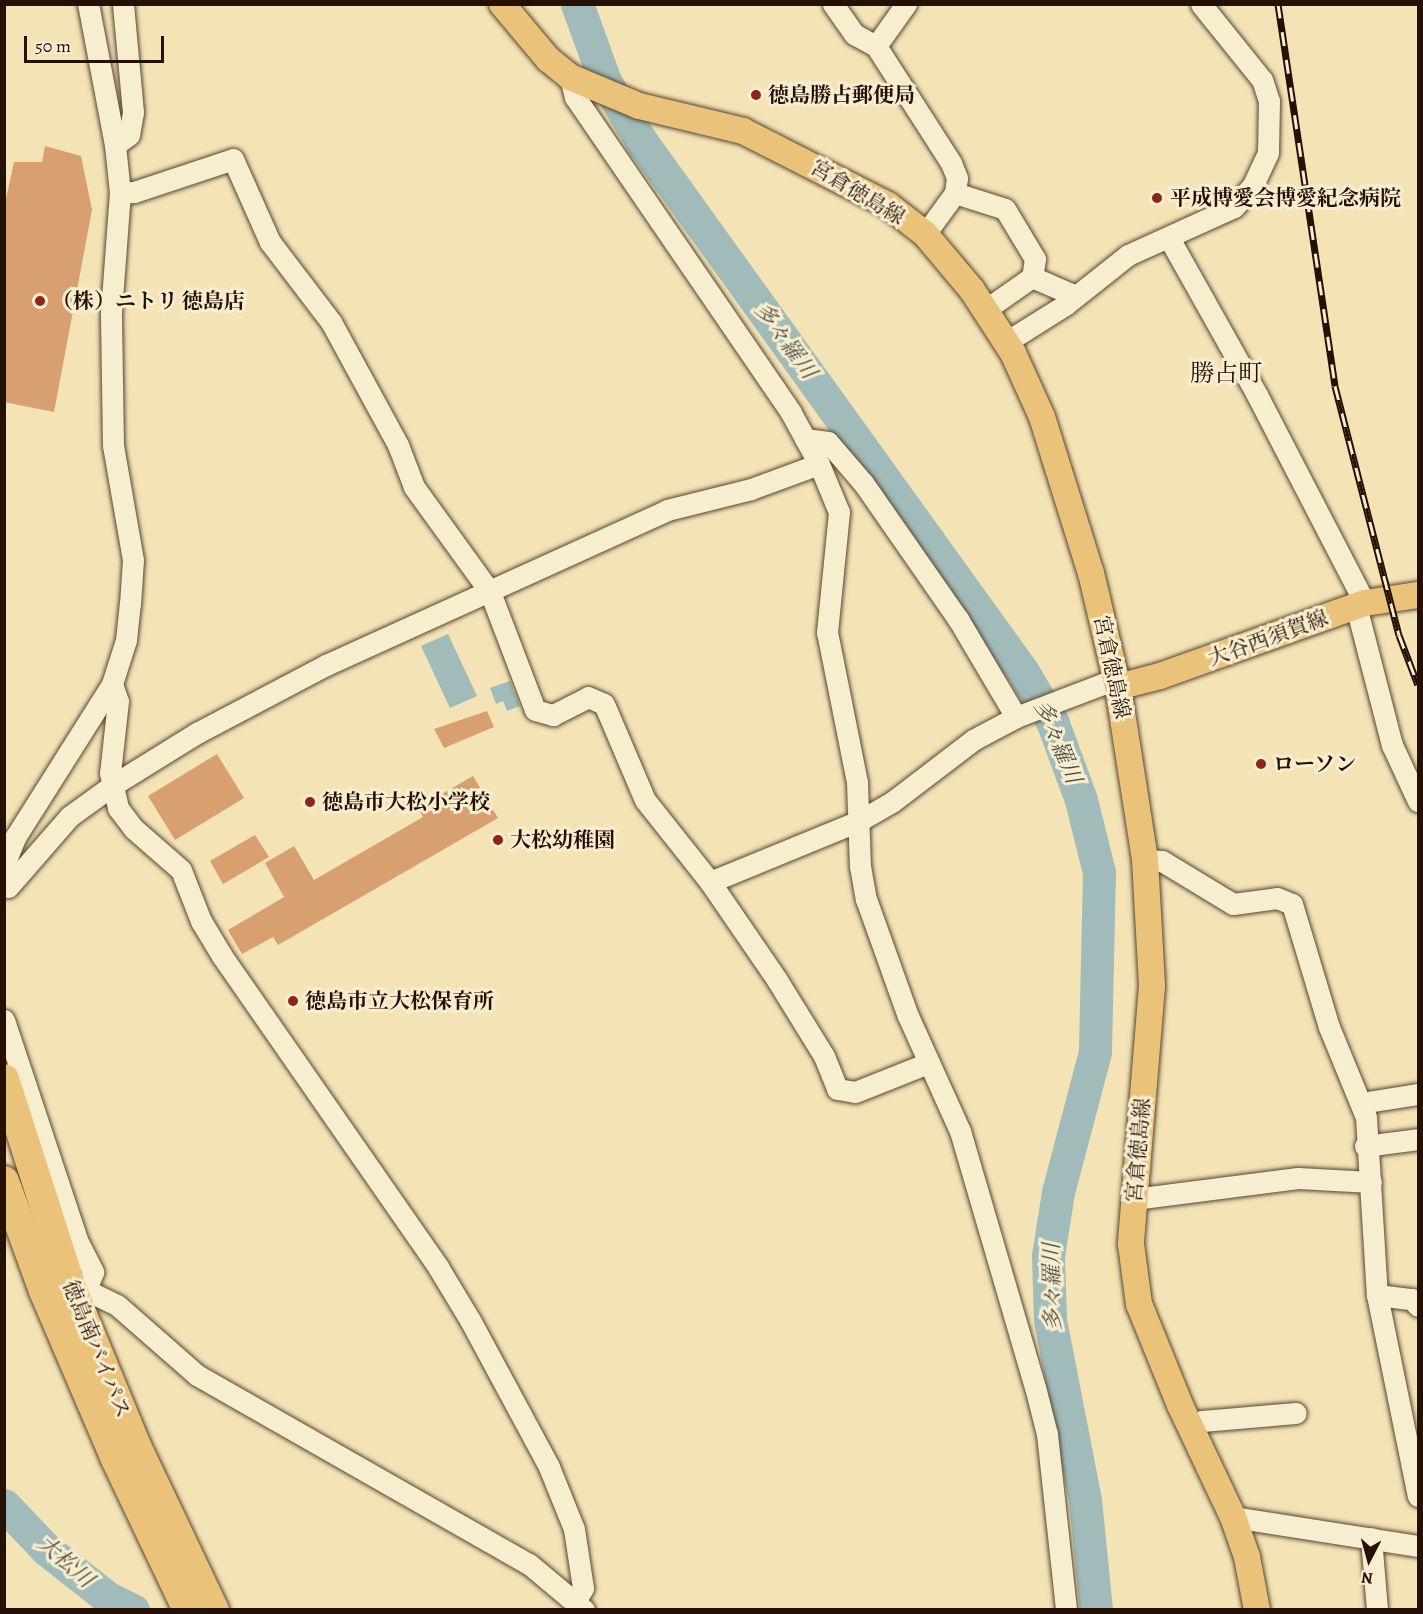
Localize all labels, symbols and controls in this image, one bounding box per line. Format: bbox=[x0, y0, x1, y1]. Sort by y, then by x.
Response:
scale bar bbox=[27, 24, 166, 62]
text: 50 m bbox=[35, 34, 71, 58]
place label: 徳島勝占郵便局 bbox=[768, 82, 915, 108]
marker: 徳島勝占郵便局 bbox=[749, 88, 763, 102]
street label: 宮倉徳島線 bbox=[807, 154, 909, 230]
place label: 平成博愛会博愛紀念病院 bbox=[1170, 185, 1401, 211]
marker: 平成博愛会博愛紀念病院 bbox=[1148, 189, 1166, 207]
place label: （株）ニトリ 徳島店 bbox=[52, 288, 245, 314]
marker: （株）ニトリ 徳島店 bbox=[33, 294, 47, 308]
water label: 多々羅川 bbox=[748, 298, 822, 384]
district label: 勝占町 bbox=[1190, 360, 1262, 388]
street label: 大谷西須賀線 bbox=[1204, 605, 1332, 671]
street label: 宮倉徳島線 bbox=[1089, 613, 1135, 721]
water label: 多々羅川 bbox=[1028, 696, 1086, 788]
place label: ローソン bbox=[1273, 751, 1357, 777]
marker: ローソン bbox=[1254, 757, 1268, 771]
place label: 徳島市大松小学校 bbox=[322, 789, 490, 815]
marker: 徳島市大松小学校 bbox=[303, 795, 317, 809]
place label: 大松幼稚園 bbox=[510, 827, 615, 853]
marker: 大松幼稚園 bbox=[491, 833, 505, 847]
place label: 徳島市立大松保育所 bbox=[305, 988, 494, 1014]
marker: 徳島市立大松保育所 bbox=[286, 994, 300, 1008]
street label: 宮倉徳島線 bbox=[1121, 1097, 1155, 1203]
water label: 多々羅川 bbox=[1039, 1243, 1067, 1331]
street label: 徳島南バイパス bbox=[58, 1276, 136, 1422]
water label: 大松川 bbox=[31, 1530, 99, 1594]
north arrow bbox=[1339, 1530, 1399, 1590]
text: N bbox=[1360, 1566, 1374, 1589]

